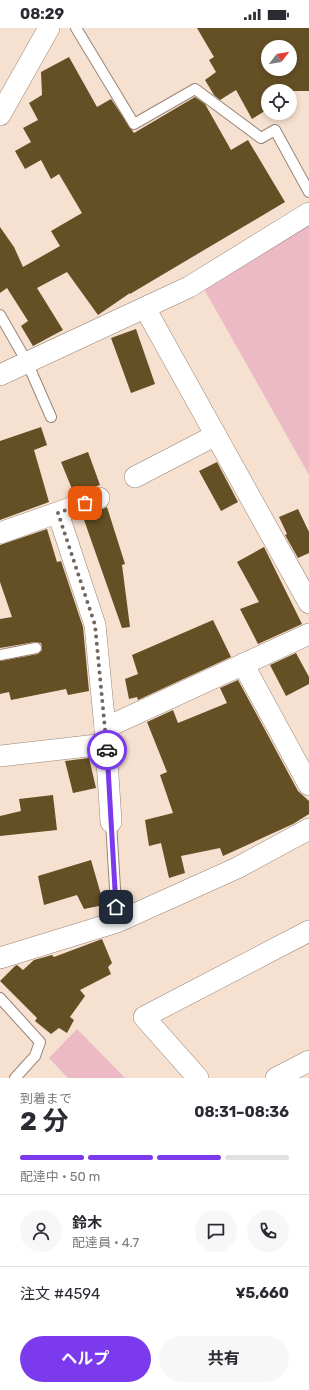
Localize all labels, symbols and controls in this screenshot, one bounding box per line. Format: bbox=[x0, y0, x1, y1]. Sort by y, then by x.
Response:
text: 08:29 bbox=[20, 5, 64, 23]
north arrow bbox=[261, 40, 297, 76]
map controls bbox=[261, 40, 297, 120]
button: locate bbox=[261, 84, 297, 120]
pin bbox=[68, 486, 102, 520]
icon: bag bbox=[74, 492, 96, 514]
courier bbox=[87, 730, 127, 770]
icon: car bbox=[96, 739, 118, 761]
pin bbox=[99, 890, 133, 924]
icon: home bbox=[105, 896, 127, 918]
text: 到着まで bbox=[20, 1091, 72, 1106]
text: 08:31–08:36 bbox=[194, 1103, 289, 1121]
text: 2 分 bbox=[20, 1106, 68, 1137]
text: 配達中 · 50 m bbox=[20, 1169, 100, 1184]
button: person bbox=[20, 1210, 62, 1252]
button: chat bbox=[195, 1210, 237, 1252]
button: phone bbox=[247, 1210, 289, 1252]
text: 鈴木 bbox=[72, 1214, 102, 1232]
text: 配達員 · 4.7 bbox=[72, 1235, 139, 1250]
text: ¥5,660 bbox=[235, 1284, 289, 1302]
text: 注文 #4594 bbox=[20, 1285, 100, 1303]
button: ヘルプ bbox=[20, 1336, 151, 1382]
button: 共有 bbox=[159, 1336, 289, 1382]

